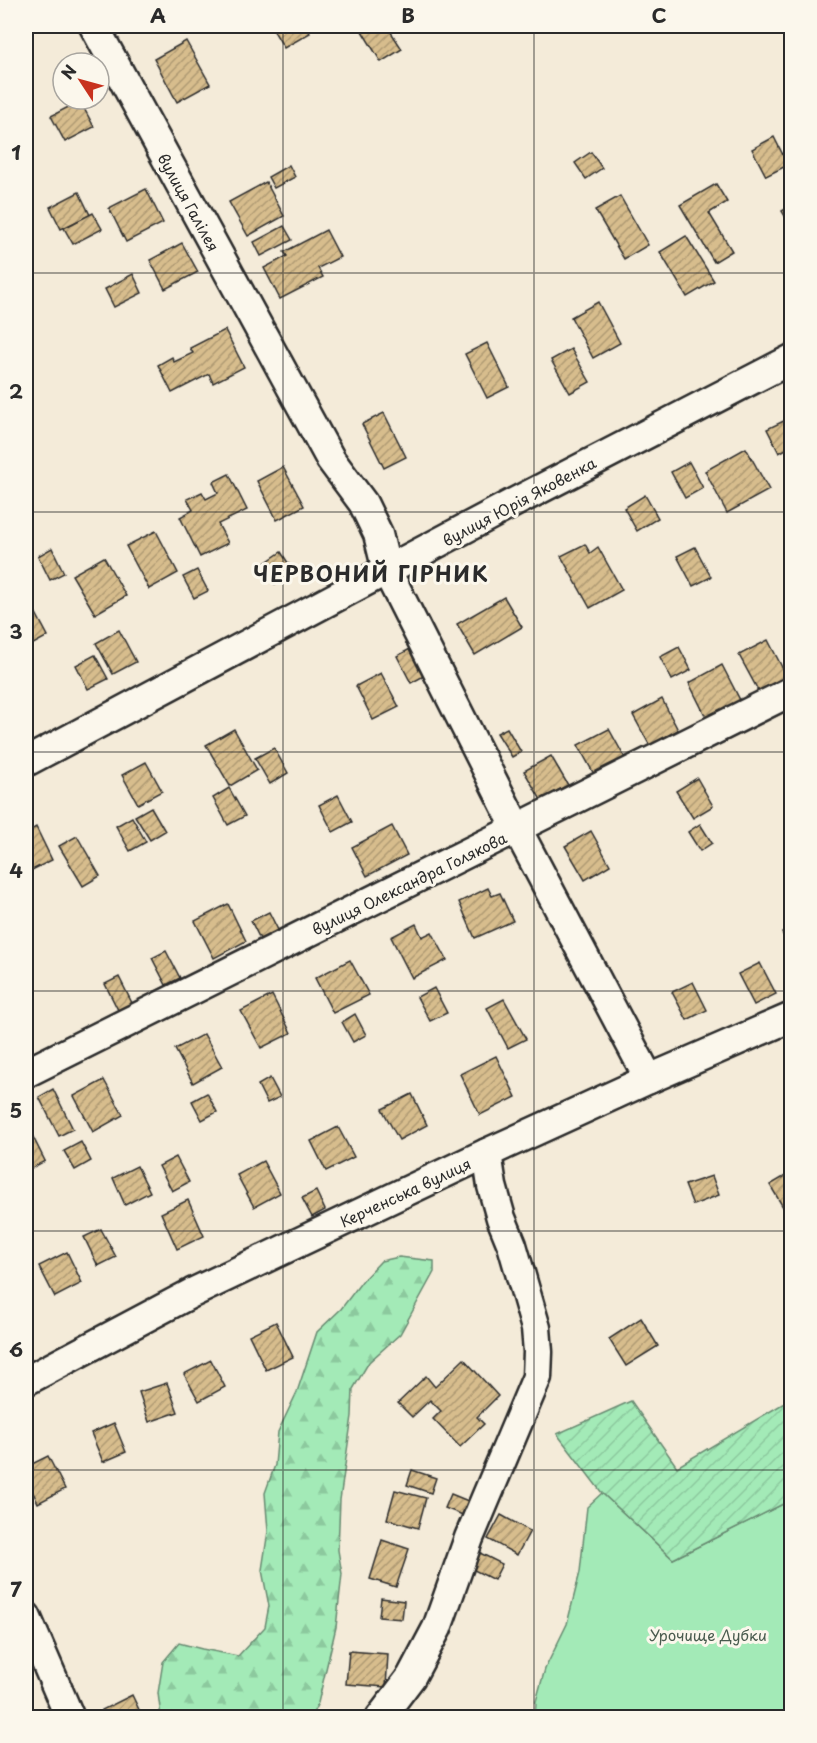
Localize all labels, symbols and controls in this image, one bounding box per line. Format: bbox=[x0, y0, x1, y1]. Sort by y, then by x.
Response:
text: A bbox=[150, 0, 166, 30]
text: B bbox=[401, 0, 415, 30]
text: C bbox=[651, 0, 667, 30]
north arrow bbox=[51, 51, 111, 111]
text: N bbox=[55, 59, 81, 84]
text: 1 bbox=[11, 137, 21, 167]
street label: вулиця Галілея bbox=[153, 149, 225, 255]
text: 2 bbox=[9, 376, 23, 406]
street label: вулиця Юрія Яковенка bbox=[438, 450, 600, 551]
district label: ЧЕРВОНИЙ ГІРНИК bbox=[253, 557, 489, 589]
text: 3 bbox=[9, 616, 23, 646]
street label: вулиця Олександра Голякова bbox=[308, 825, 511, 940]
text: 4 bbox=[9, 855, 23, 885]
text: 5 bbox=[10, 1095, 22, 1125]
street label: Керченська вулиця bbox=[336, 1151, 474, 1233]
text: 6 bbox=[9, 1334, 23, 1364]
text: 7 bbox=[10, 1574, 22, 1604]
park label: Урочище Дубки bbox=[649, 1623, 767, 1646]

